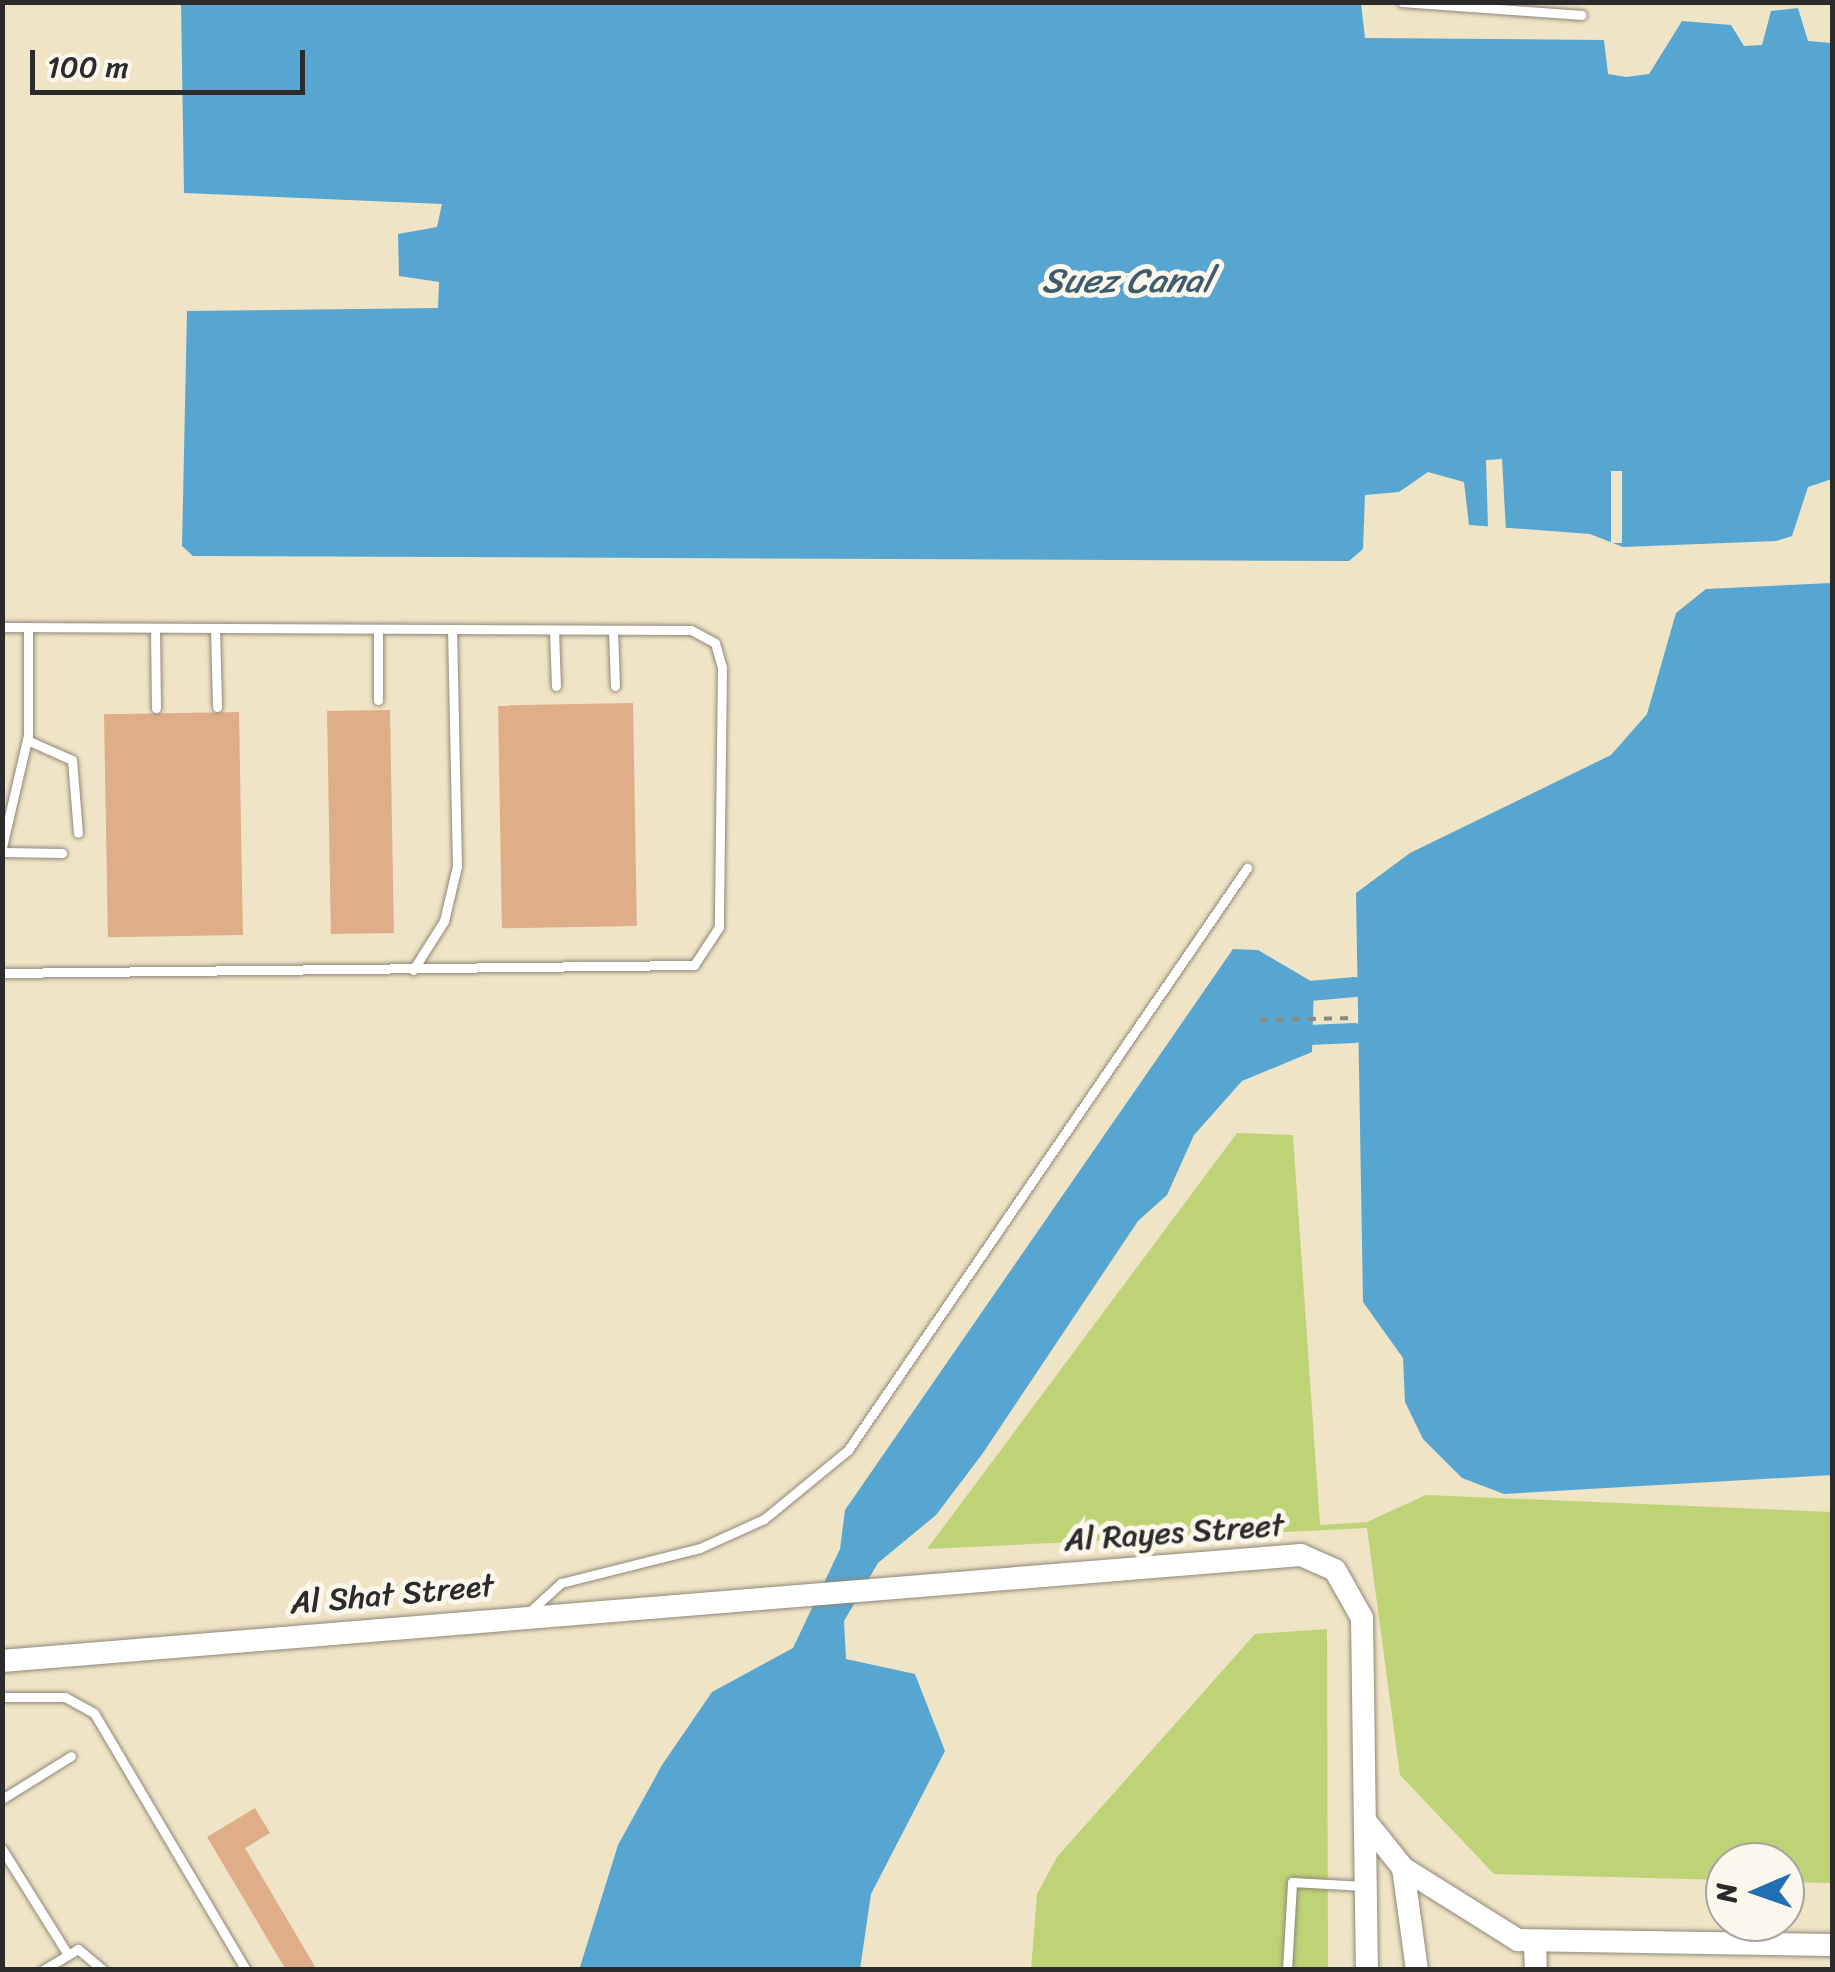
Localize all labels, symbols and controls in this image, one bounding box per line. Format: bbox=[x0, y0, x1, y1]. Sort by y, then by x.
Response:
scale bar bbox=[35, 30, 310, 92]
text: 100 m bbox=[47, 40, 129, 94]
water label: Suez Canal bbox=[1042, 259, 1212, 301]
street label: Al Rayes Street bbox=[1061, 1506, 1287, 1560]
street label: Al Shat Street bbox=[287, 1567, 497, 1623]
north arrow bbox=[1705, 1842, 1805, 1942]
text: N bbox=[1702, 1882, 1751, 1904]

